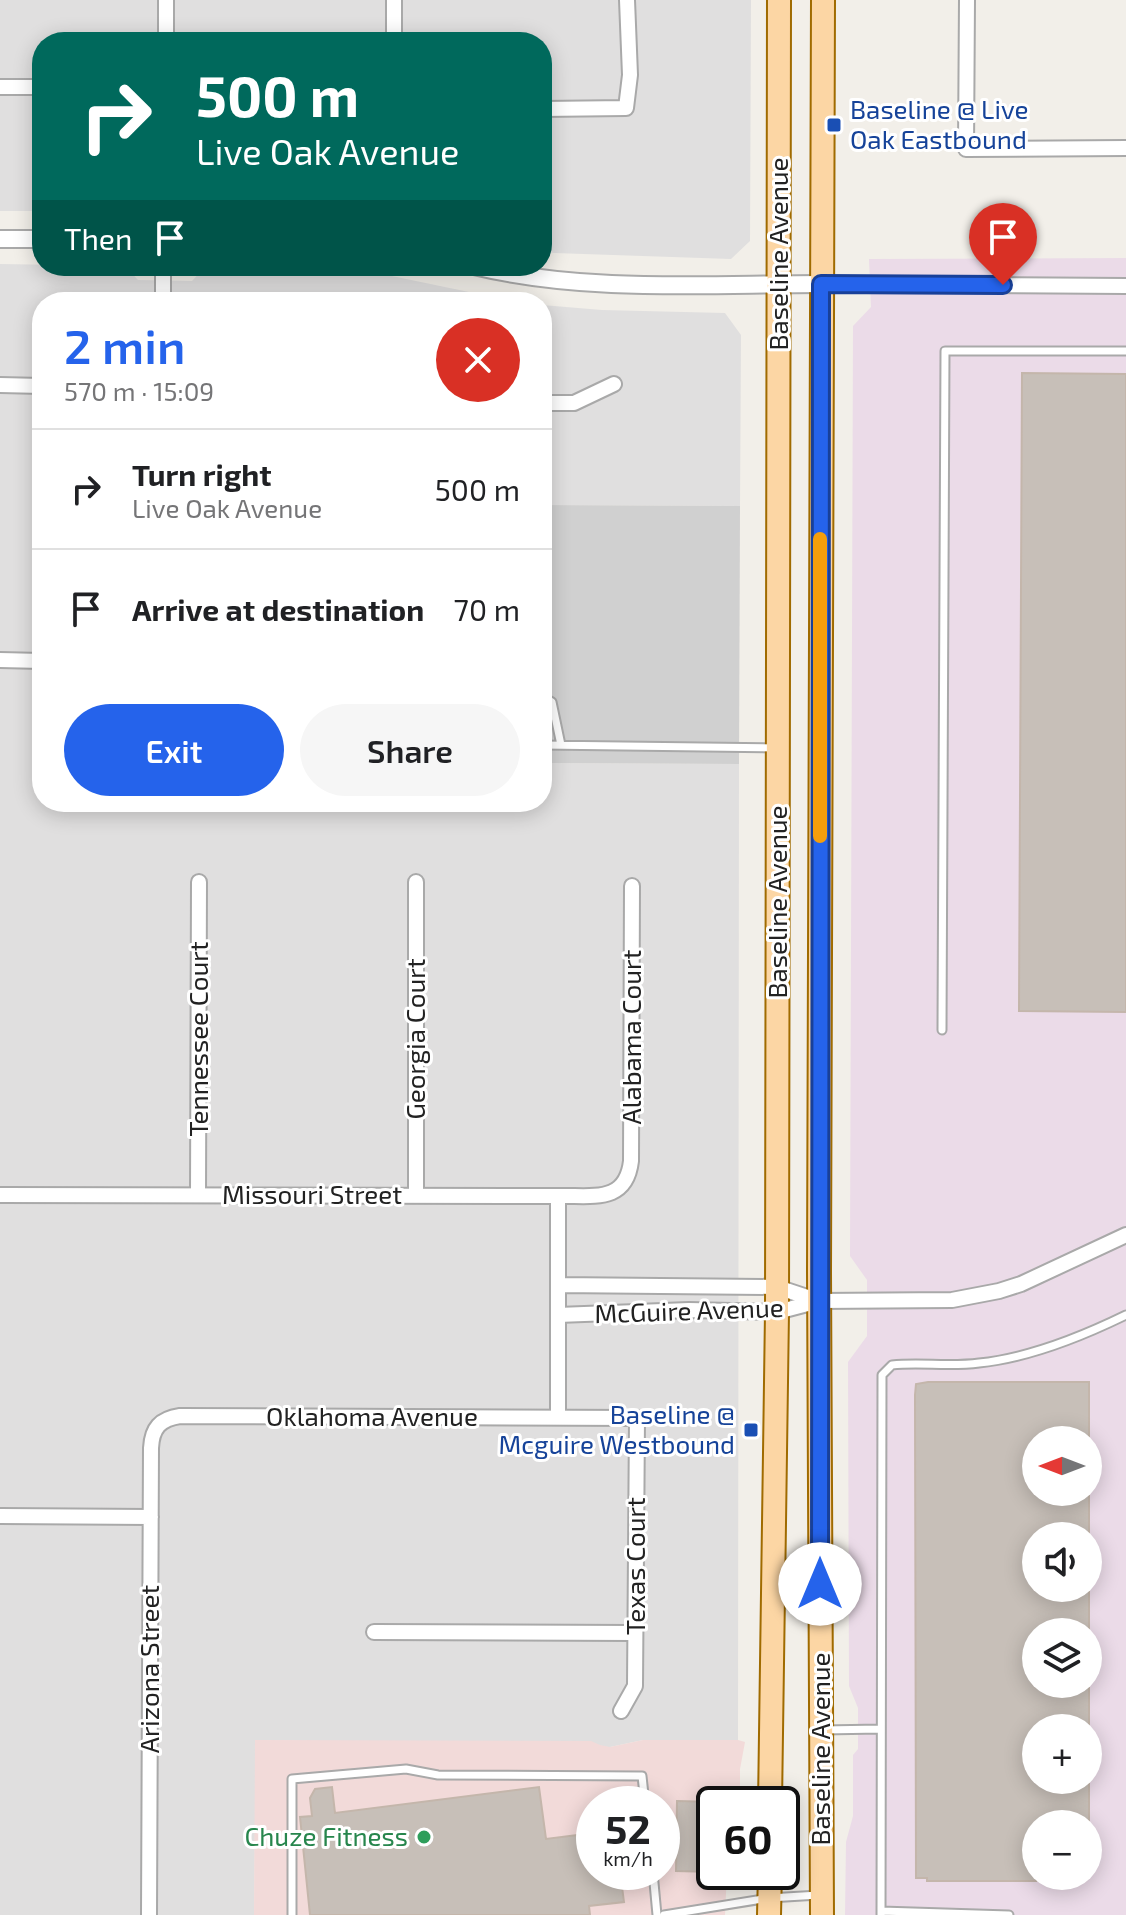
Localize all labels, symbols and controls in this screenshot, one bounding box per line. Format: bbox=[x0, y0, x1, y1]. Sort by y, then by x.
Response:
text: 500 m bbox=[196, 61, 359, 128]
icon: right bbox=[64, 64, 168, 168]
place label: Baseline @ Live Oak Eastbound bbox=[850, 93, 1028, 154]
marker: Baseline @ Live Oak Eastbound bbox=[825, 116, 843, 134]
text: Live Oak Avenue bbox=[196, 129, 459, 172]
street label: Baseline Avenue bbox=[762, 157, 793, 351]
pin bbox=[969, 203, 1037, 285]
icon: arrive bbox=[981, 215, 1025, 259]
icon: arrive bbox=[148, 216, 192, 260]
text: Then bbox=[64, 220, 132, 256]
text: 2 min bbox=[64, 316, 185, 374]
button: close bbox=[436, 318, 520, 402]
text: 570 m · 15:09 bbox=[64, 375, 214, 406]
text: Turn right bbox=[132, 456, 272, 492]
icon: right bbox=[64, 467, 108, 511]
text: 500 m bbox=[435, 471, 520, 507]
text: Live Oak Avenue bbox=[132, 492, 322, 523]
icon: arrive bbox=[64, 587, 108, 631]
text: Arrive at destination bbox=[132, 591, 424, 627]
text: 70 m bbox=[454, 591, 520, 627]
button: Exit bbox=[64, 704, 284, 796]
button: Share bbox=[300, 704, 520, 796]
street label: Baseline Avenue bbox=[761, 805, 792, 999]
street label: Tennessee Court bbox=[182, 941, 213, 1137]
street label: Alabama Court bbox=[615, 949, 646, 1124]
street label: Georgia Court bbox=[399, 958, 430, 1120]
street label: Missouri Street bbox=[222, 1178, 402, 1209]
street label: McGuire Avenue bbox=[594, 1291, 784, 1328]
place label: Baseline @ Mcguire Westbound bbox=[499, 1398, 735, 1459]
street label: Oklahoma Avenue bbox=[266, 1400, 478, 1431]
marker: Baseline @ Mcguire Westbound bbox=[742, 1421, 760, 1439]
north arrow bbox=[1022, 1426, 1102, 1506]
map controls bbox=[1022, 1426, 1102, 1890]
street label: Texas Court bbox=[619, 1497, 650, 1635]
button: sound bbox=[1022, 1522, 1102, 1602]
position arrow bbox=[778, 1542, 862, 1626]
street label: Arizona Street bbox=[133, 1585, 164, 1753]
button: layers bbox=[1022, 1618, 1102, 1698]
street label: Baseline Avenue bbox=[804, 1652, 835, 1846]
button: + bbox=[1022, 1714, 1102, 1794]
speed limit sign: 60 bbox=[696, 1786, 800, 1890]
text: 52 bbox=[605, 1804, 651, 1852]
button: − bbox=[1022, 1810, 1102, 1890]
place label: Chuze Fitness bbox=[244, 1820, 408, 1851]
marker: Chuze Fitness bbox=[415, 1828, 433, 1846]
text: km/h bbox=[603, 1846, 653, 1870]

